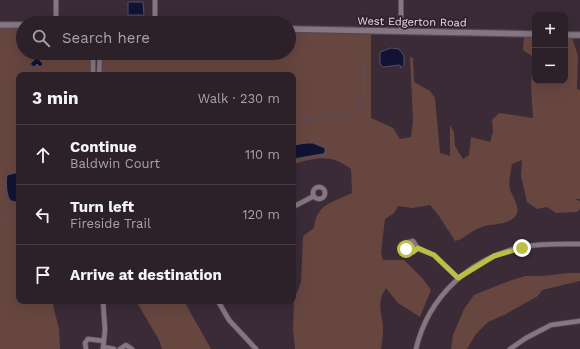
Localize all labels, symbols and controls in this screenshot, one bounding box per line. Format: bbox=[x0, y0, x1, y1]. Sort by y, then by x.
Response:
map controls bbox=[532, 12, 568, 84]
button: + bbox=[532, 12, 568, 48]
street label: West Edgerton Road bbox=[357, 15, 467, 29]
search box bbox=[16, 16, 296, 60]
icon: search bbox=[30, 27, 52, 49]
text: Search here bbox=[62, 29, 150, 47]
button: − bbox=[532, 48, 568, 84]
text: 3 min bbox=[32, 88, 78, 108]
text: Walk · 230 m bbox=[198, 91, 280, 106]
text: Continue bbox=[70, 138, 137, 156]
icon: ahead bbox=[32, 144, 54, 166]
text: 110 m bbox=[245, 147, 280, 162]
text: Baldwin Court bbox=[70, 156, 160, 171]
text: Turn left bbox=[70, 198, 134, 216]
icon: left bbox=[32, 204, 54, 226]
text: 120 m bbox=[242, 207, 280, 222]
text: Fireside Trail bbox=[70, 216, 151, 231]
route end bbox=[513, 239, 531, 257]
route start bbox=[397, 240, 415, 258]
icon: arrive bbox=[32, 264, 54, 286]
text: Arrive at destination bbox=[70, 266, 222, 284]

